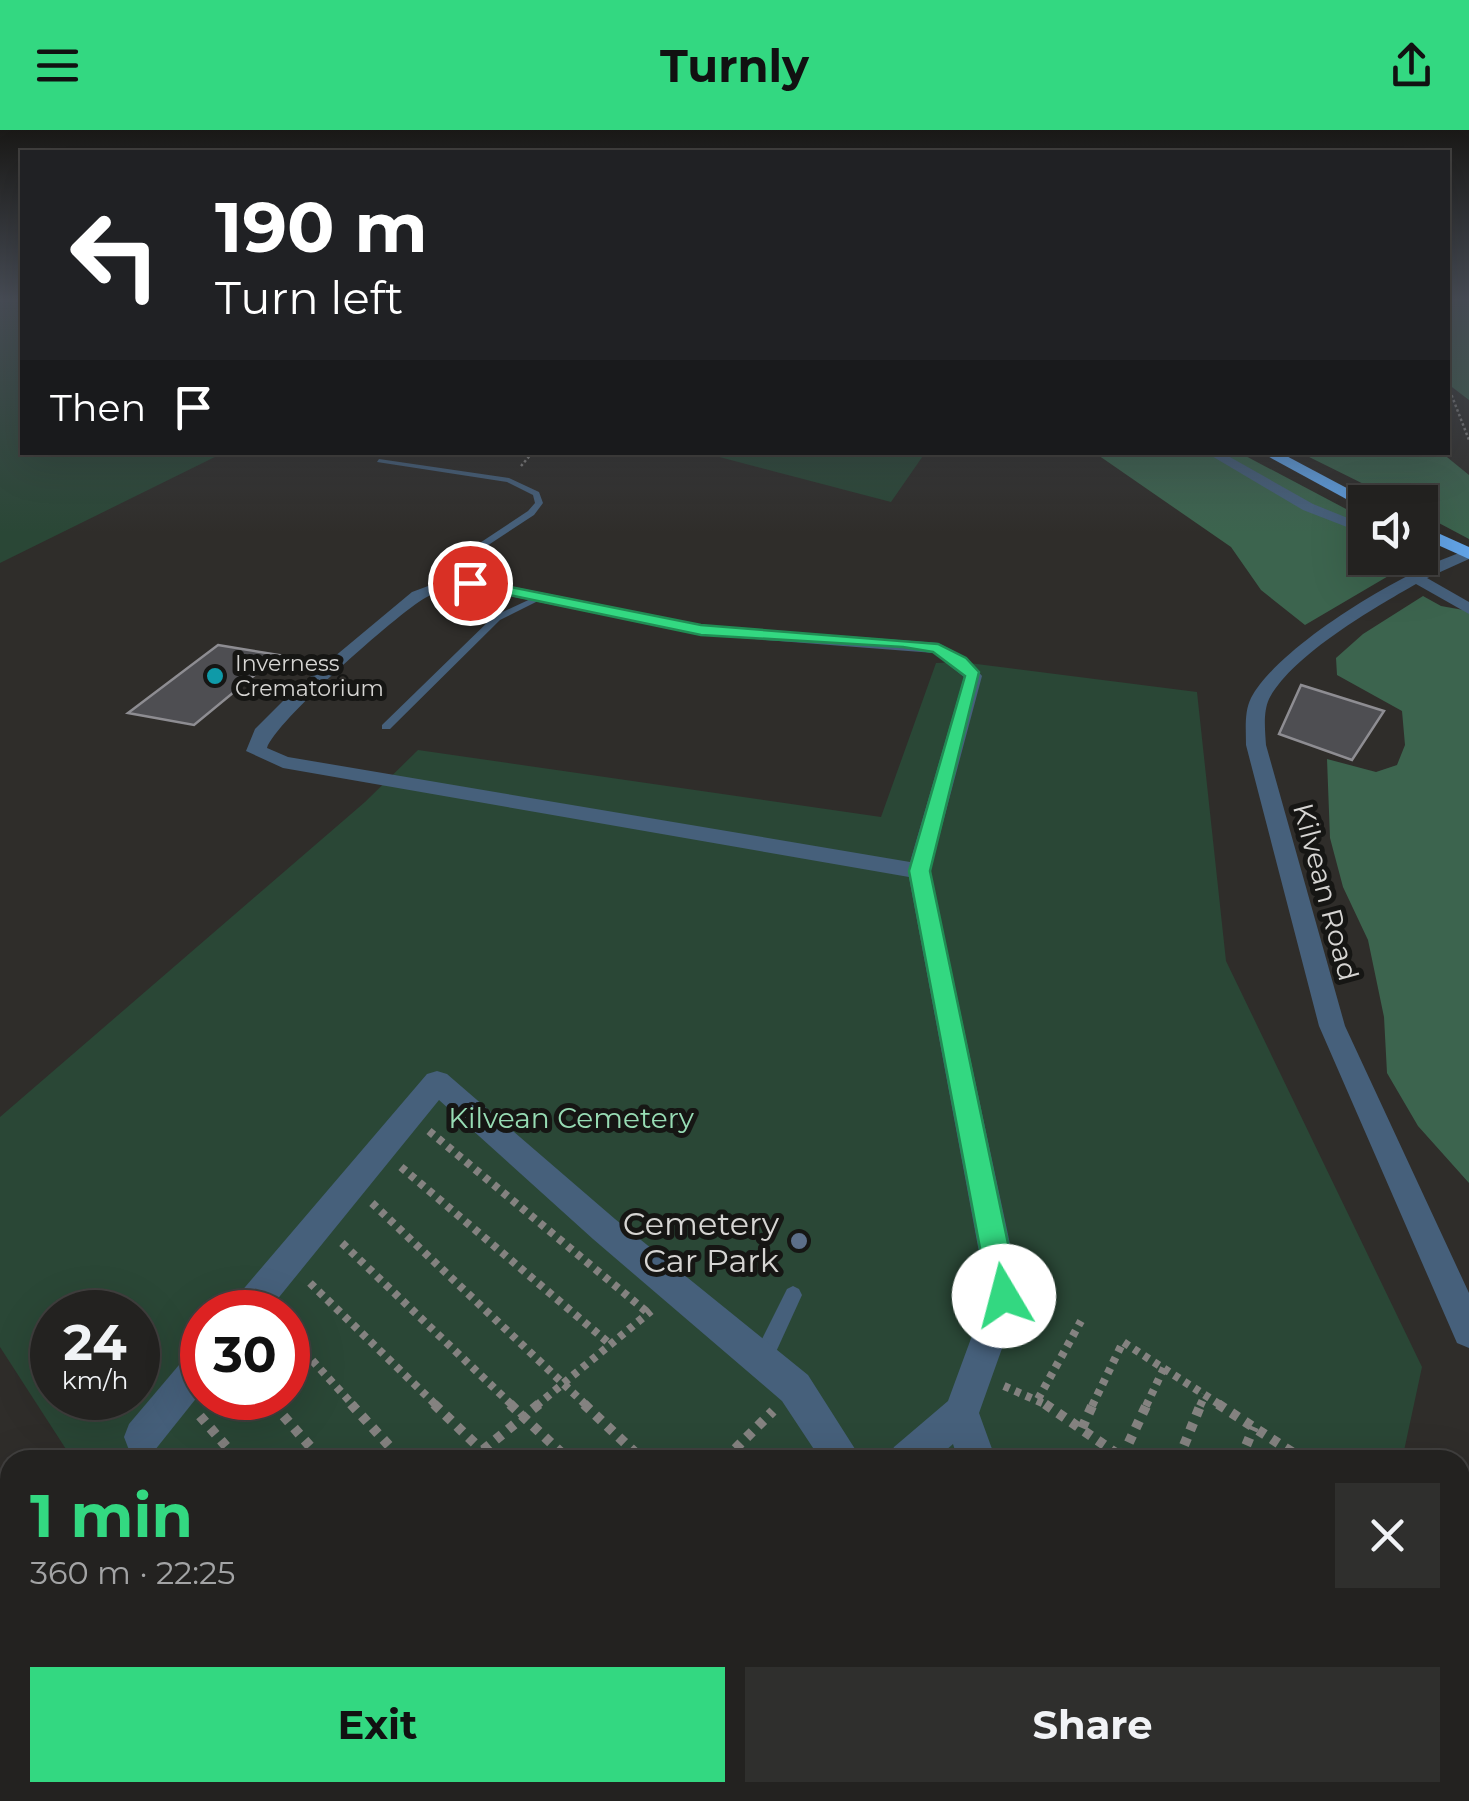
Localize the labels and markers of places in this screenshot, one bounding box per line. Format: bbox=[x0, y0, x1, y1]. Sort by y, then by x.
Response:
pin bbox=[428, 541, 513, 626]
place label: Inverness Crematorium bbox=[235, 650, 384, 702]
marker: Inverness Crematorium bbox=[204, 665, 226, 687]
place label: Cemetery Car Park bbox=[623, 1204, 780, 1280]
marker: Cemetery Car Park bbox=[788, 1230, 810, 1252]

